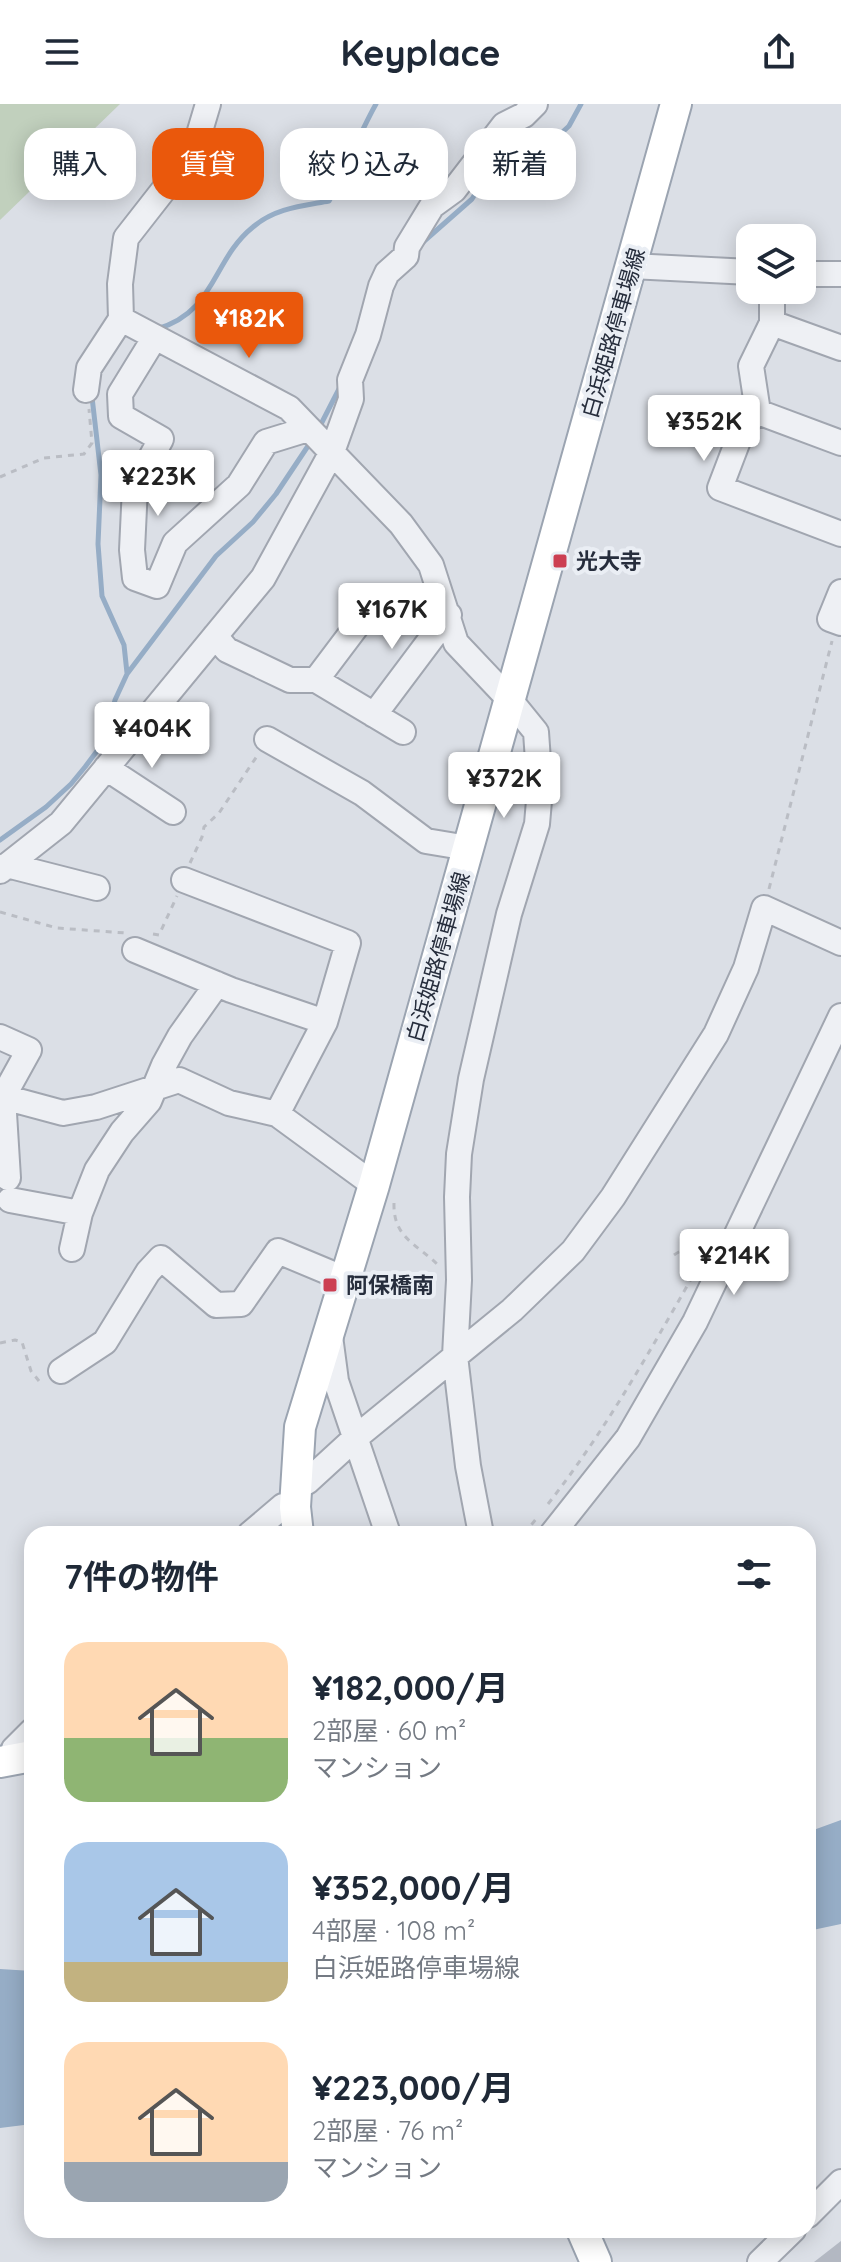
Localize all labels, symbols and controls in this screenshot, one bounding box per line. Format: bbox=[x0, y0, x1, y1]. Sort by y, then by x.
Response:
icon: menu bbox=[40, 30, 84, 74]
text: Keyplace bbox=[341, 30, 500, 75]
icon: share bbox=[757, 30, 801, 74]
chip: 購入 bbox=[24, 128, 136, 200]
chip: 賃貸 bbox=[152, 128, 264, 200]
chip: 絞り込み bbox=[280, 128, 448, 200]
chip: 新着 bbox=[464, 128, 576, 200]
map controls bbox=[736, 224, 816, 304]
button: layers bbox=[736, 224, 816, 304]
street label: 白浜姫路停車場線 bbox=[575, 245, 651, 421]
pin: ¥182K bbox=[193, 292, 305, 360]
text: ¥182K bbox=[213, 301, 285, 334]
pin: ¥352K bbox=[648, 395, 760, 463]
text: ¥352K bbox=[666, 404, 742, 437]
pin: ¥223K bbox=[102, 450, 214, 518]
text: ¥223K bbox=[120, 459, 196, 492]
place label: 光大寺 bbox=[576, 547, 642, 575]
marker: 光大寺 bbox=[551, 552, 569, 570]
pin: ¥167K bbox=[336, 583, 448, 651]
text: ¥167K bbox=[356, 592, 428, 625]
pin: ¥404K bbox=[96, 702, 208, 770]
text: ¥404K bbox=[112, 711, 192, 744]
pin: ¥372K bbox=[448, 752, 560, 820]
text: ¥372K bbox=[466, 761, 542, 794]
street label: 白浜姫路停車場線 bbox=[400, 869, 476, 1045]
pin: ¥214K bbox=[678, 1229, 790, 1297]
text: ¥214K bbox=[698, 1238, 770, 1271]
place label: 阿保橋南 bbox=[346, 1271, 434, 1299]
marker: 阿保橋南 bbox=[321, 1276, 339, 1294]
icon: filters bbox=[732, 1552, 776, 1596]
text: 7件の物件 bbox=[64, 1555, 219, 1598]
text: ¥182,000/月 bbox=[312, 1666, 509, 1709]
icon: home bbox=[128, 1674, 224, 1770]
text: 2部屋 · 60 m² bbox=[312, 1714, 466, 1747]
text: マンション bbox=[312, 1751, 442, 1784]
text: ¥352,000/月 bbox=[312, 1866, 515, 1909]
icon: home bbox=[128, 1874, 224, 1970]
text: 4部屋 · 108 m² bbox=[312, 1914, 475, 1947]
text: 白浜姫路停車場線 bbox=[312, 1951, 520, 1984]
text: ¥223,000/月 bbox=[312, 2066, 515, 2109]
icon: home bbox=[128, 2074, 224, 2170]
text: 2部屋 · 76 m² bbox=[312, 2114, 463, 2147]
text: マンション bbox=[312, 2151, 442, 2184]

